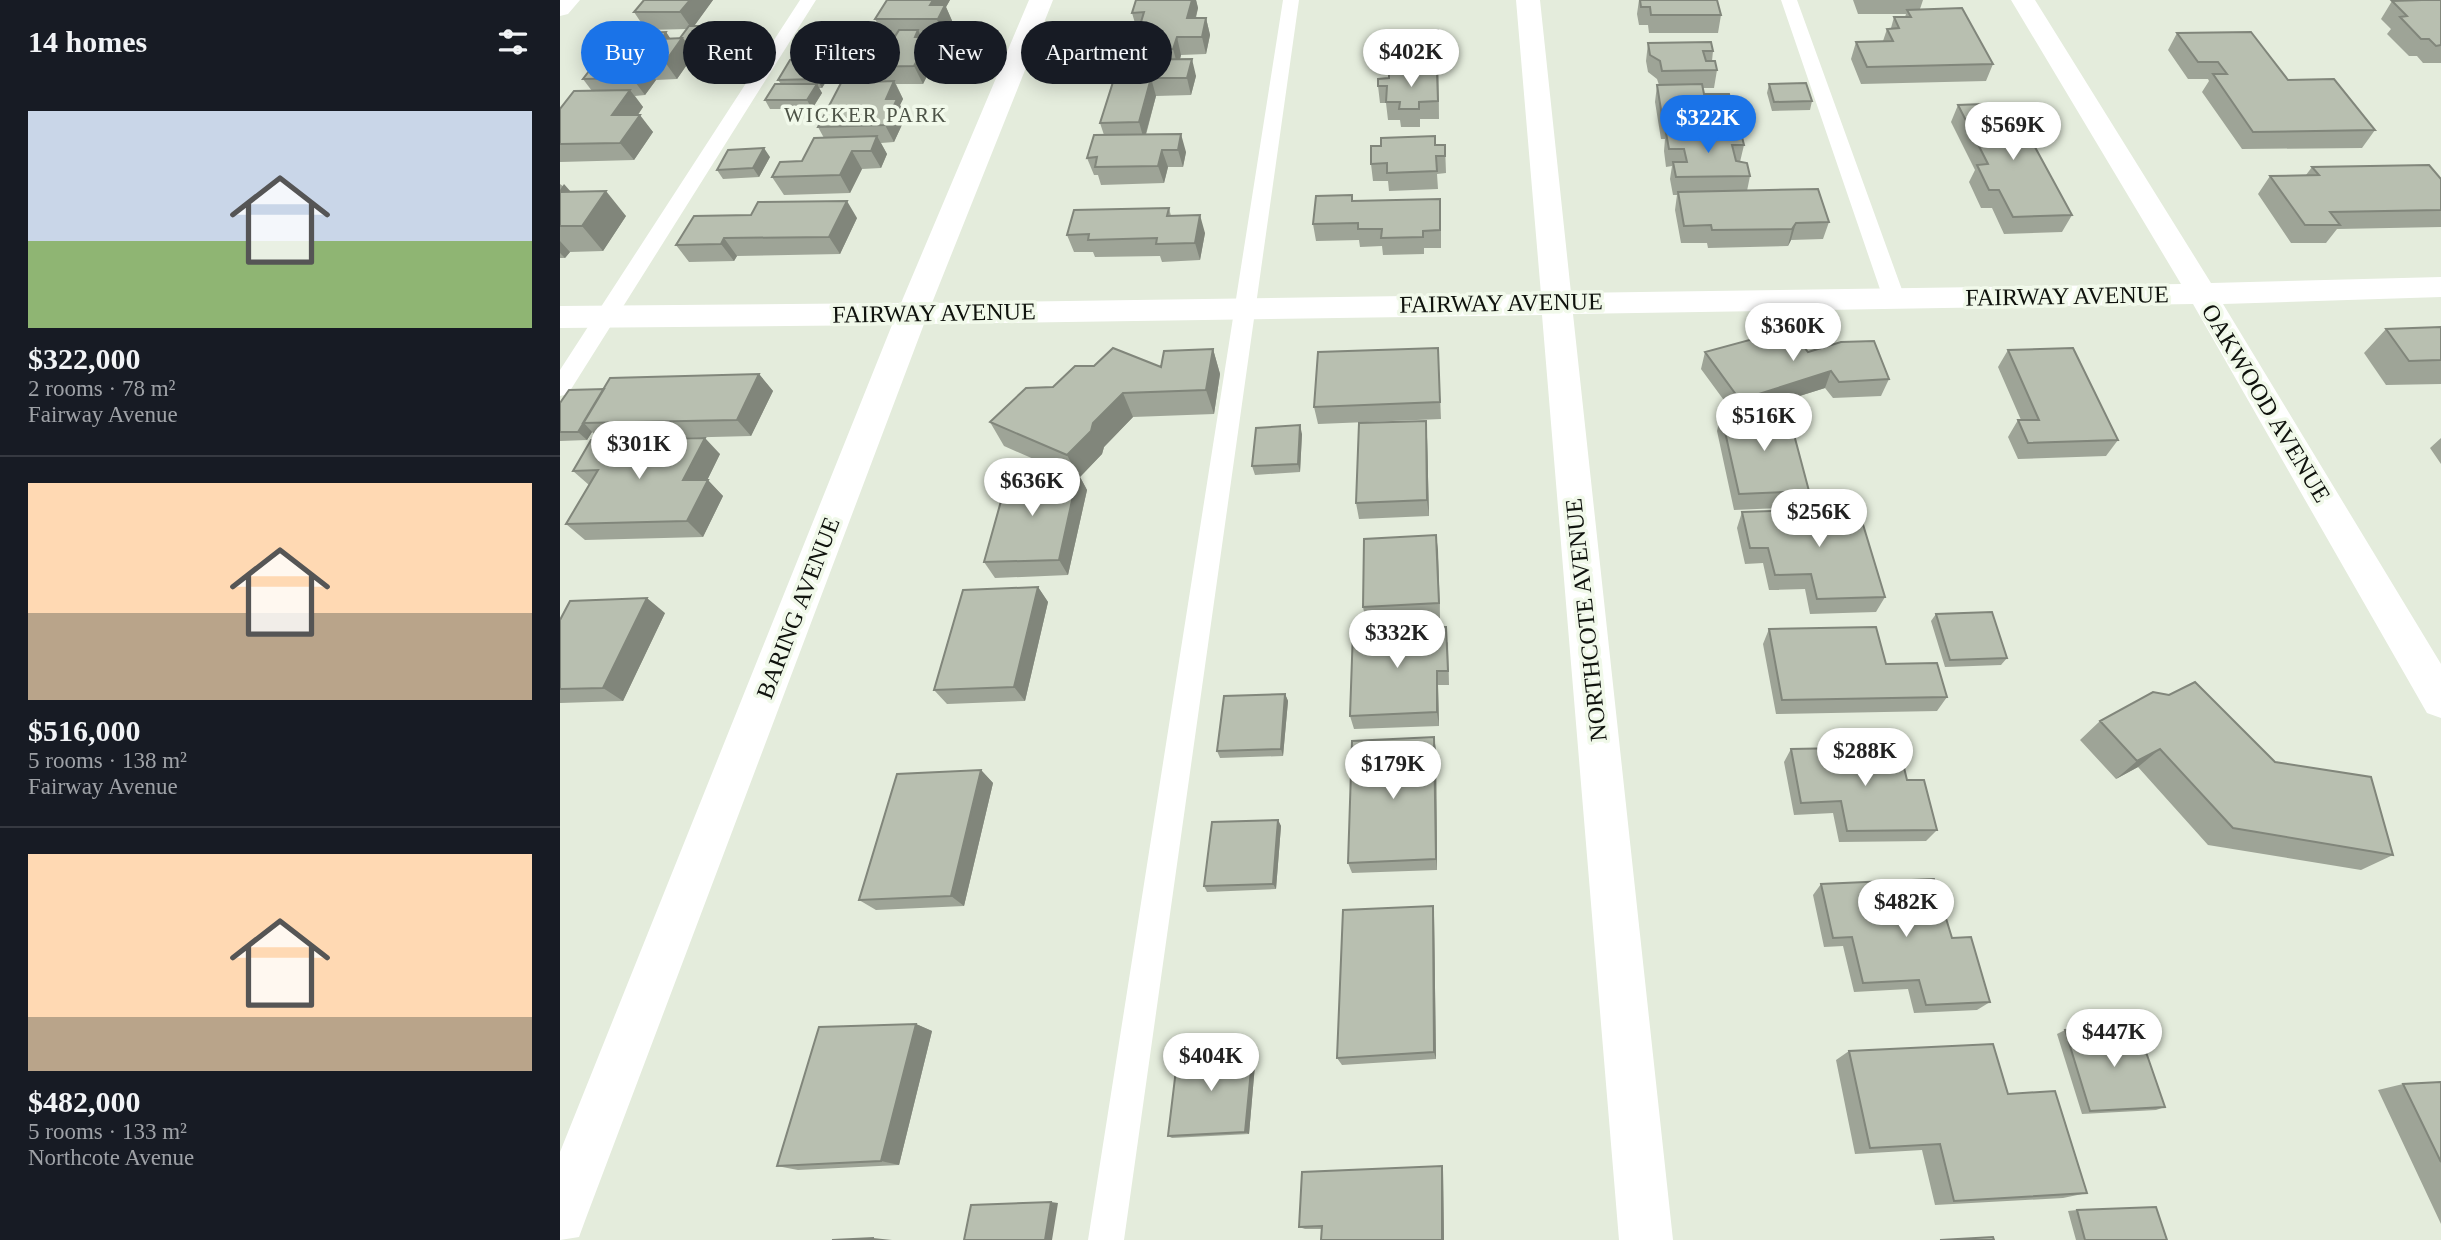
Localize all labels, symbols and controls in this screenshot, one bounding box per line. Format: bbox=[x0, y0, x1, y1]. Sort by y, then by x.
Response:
chip: Buy bbox=[581, 21, 669, 84]
chip: Rent bbox=[683, 21, 776, 84]
chip: Filters bbox=[790, 21, 900, 84]
chip: New bbox=[914, 21, 1007, 84]
chip: Apartment bbox=[1021, 21, 1172, 84]
icon: filters bbox=[494, 23, 532, 61]
text: 14 homes bbox=[28, 25, 147, 58]
pin: $402K bbox=[1362, 29, 1460, 89]
text: $402K bbox=[1379, 39, 1443, 64]
pin: $322K bbox=[1659, 96, 1757, 155]
pin: $569K bbox=[1964, 102, 2062, 162]
district label: WICKER PARK bbox=[784, 103, 948, 127]
text: $322K bbox=[1676, 105, 1740, 130]
text: $569K bbox=[1981, 112, 2045, 137]
icon: home bbox=[217, 157, 343, 283]
street label: FAIRWAY AVENUE bbox=[1965, 281, 2169, 311]
street label: FAIRWAY AVENUE bbox=[1399, 288, 1603, 318]
street label: FAIRWAY AVENUE bbox=[832, 298, 1036, 328]
street label: OAKWOOD AVENUE bbox=[2196, 299, 2336, 507]
pin: $360K bbox=[1744, 304, 1842, 363]
text: $360K bbox=[1761, 313, 1825, 338]
text: $322,000 bbox=[28, 342, 141, 375]
text: 2 rooms · 78 m² bbox=[28, 376, 175, 401]
pin: $516K bbox=[1715, 393, 1813, 453]
text: Fairway Avenue bbox=[28, 402, 178, 427]
text: $516K bbox=[1732, 403, 1796, 428]
pin: $301K bbox=[590, 421, 688, 481]
text: $301K bbox=[607, 431, 671, 456]
pin: $636K bbox=[983, 458, 1081, 518]
text: $636K bbox=[1000, 468, 1064, 493]
pin: $256K bbox=[1770, 490, 1868, 549]
street label: NORTHCOTE AVENUE bbox=[1560, 497, 1612, 743]
text: $256K bbox=[1787, 499, 1851, 524]
street label: BARING AVENUE bbox=[751, 514, 845, 702]
icon: home bbox=[217, 529, 343, 655]
pin: $332K bbox=[1348, 610, 1446, 670]
text: $332K bbox=[1365, 620, 1429, 645]
text: $516,000 bbox=[28, 714, 141, 747]
pin: $288K bbox=[1816, 728, 1914, 788]
text: $288K bbox=[1833, 738, 1897, 763]
pin: $179K bbox=[1344, 742, 1442, 801]
text: 5 rooms · 138 m² bbox=[28, 748, 187, 773]
text: $179K bbox=[1361, 751, 1425, 776]
text: Fairway Avenue bbox=[28, 774, 178, 799]
pin: $482K bbox=[1857, 880, 1955, 939]
text: $482K bbox=[1874, 889, 1938, 914]
icon: home bbox=[217, 900, 343, 1026]
pin: $447K bbox=[2065, 1010, 2163, 1069]
text: $447K bbox=[2082, 1019, 2146, 1044]
pin: $404K bbox=[1162, 1034, 1260, 1093]
text: $404K bbox=[1179, 1043, 1243, 1068]
text: $482,000 bbox=[28, 1085, 141, 1118]
text: 5 rooms · 133 m² bbox=[28, 1119, 187, 1144]
text: Northcote Avenue bbox=[28, 1145, 194, 1170]

